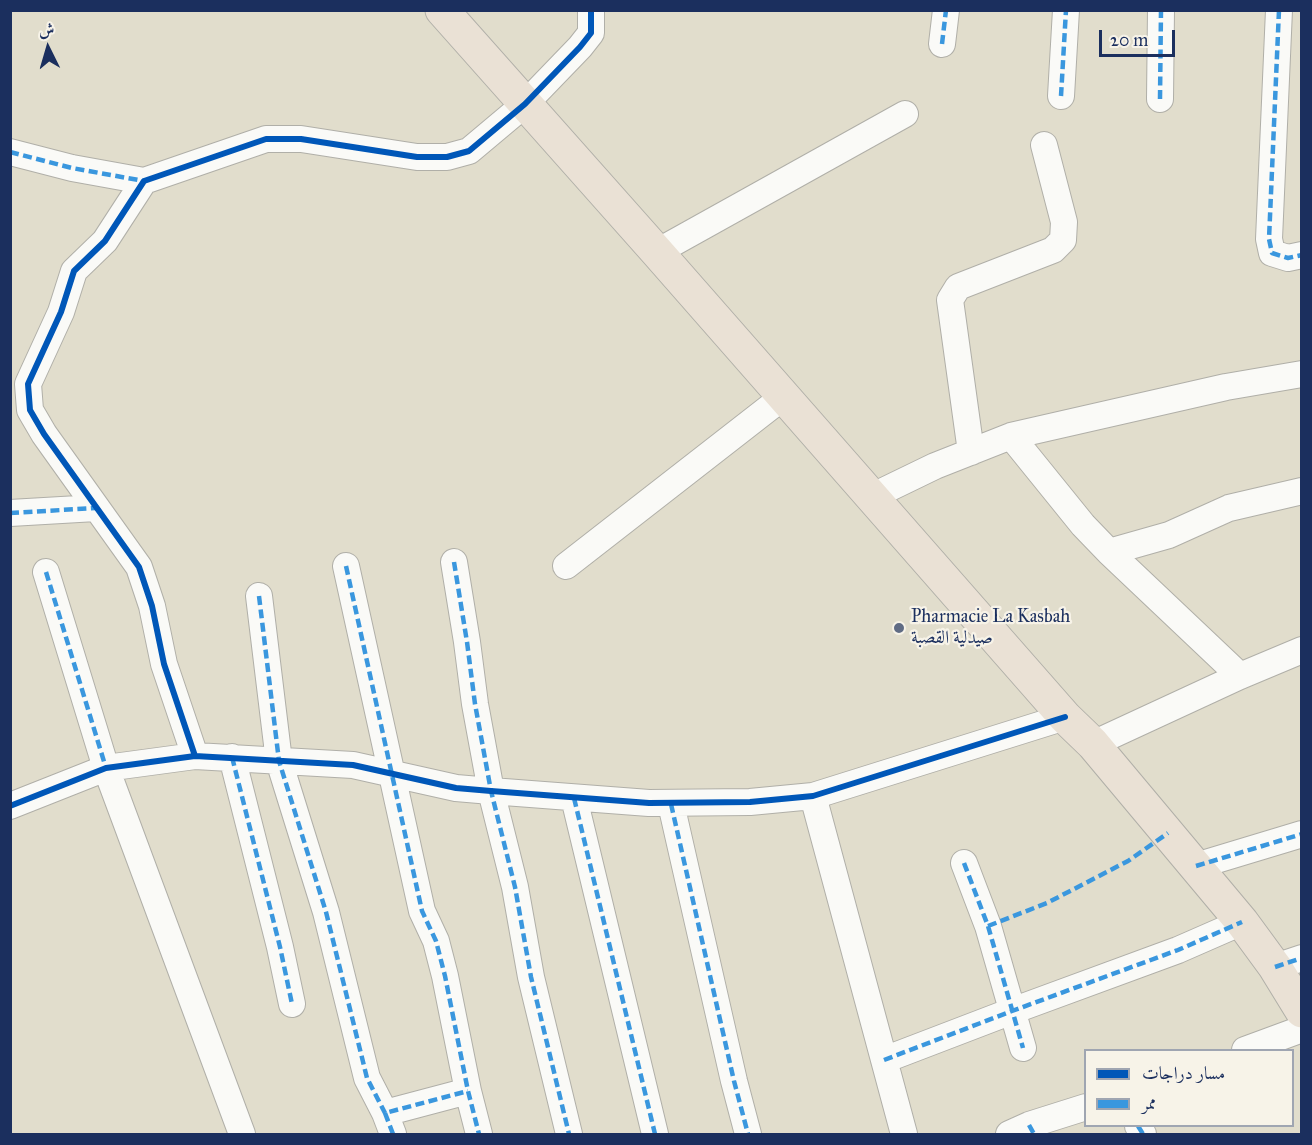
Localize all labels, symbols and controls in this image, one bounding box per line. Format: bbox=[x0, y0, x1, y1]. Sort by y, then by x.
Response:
north arrow bbox=[18, 18, 78, 78]
scale bar bbox=[1102, 18, 1178, 56]
text: ش bbox=[38, 19, 55, 40]
text: 20 m bbox=[1110, 29, 1148, 51]
place label: Pharmacie La Kasbah صيدلية القصبة bbox=[911, 607, 1070, 650]
marker: Pharmacie La Kasbah صيدلية القصبة bbox=[892, 621, 906, 635]
legend bbox=[1084, 1049, 1294, 1127]
text: مسار دراجات bbox=[1142, 1062, 1225, 1084]
text: ممر bbox=[1142, 1092, 1156, 1114]

